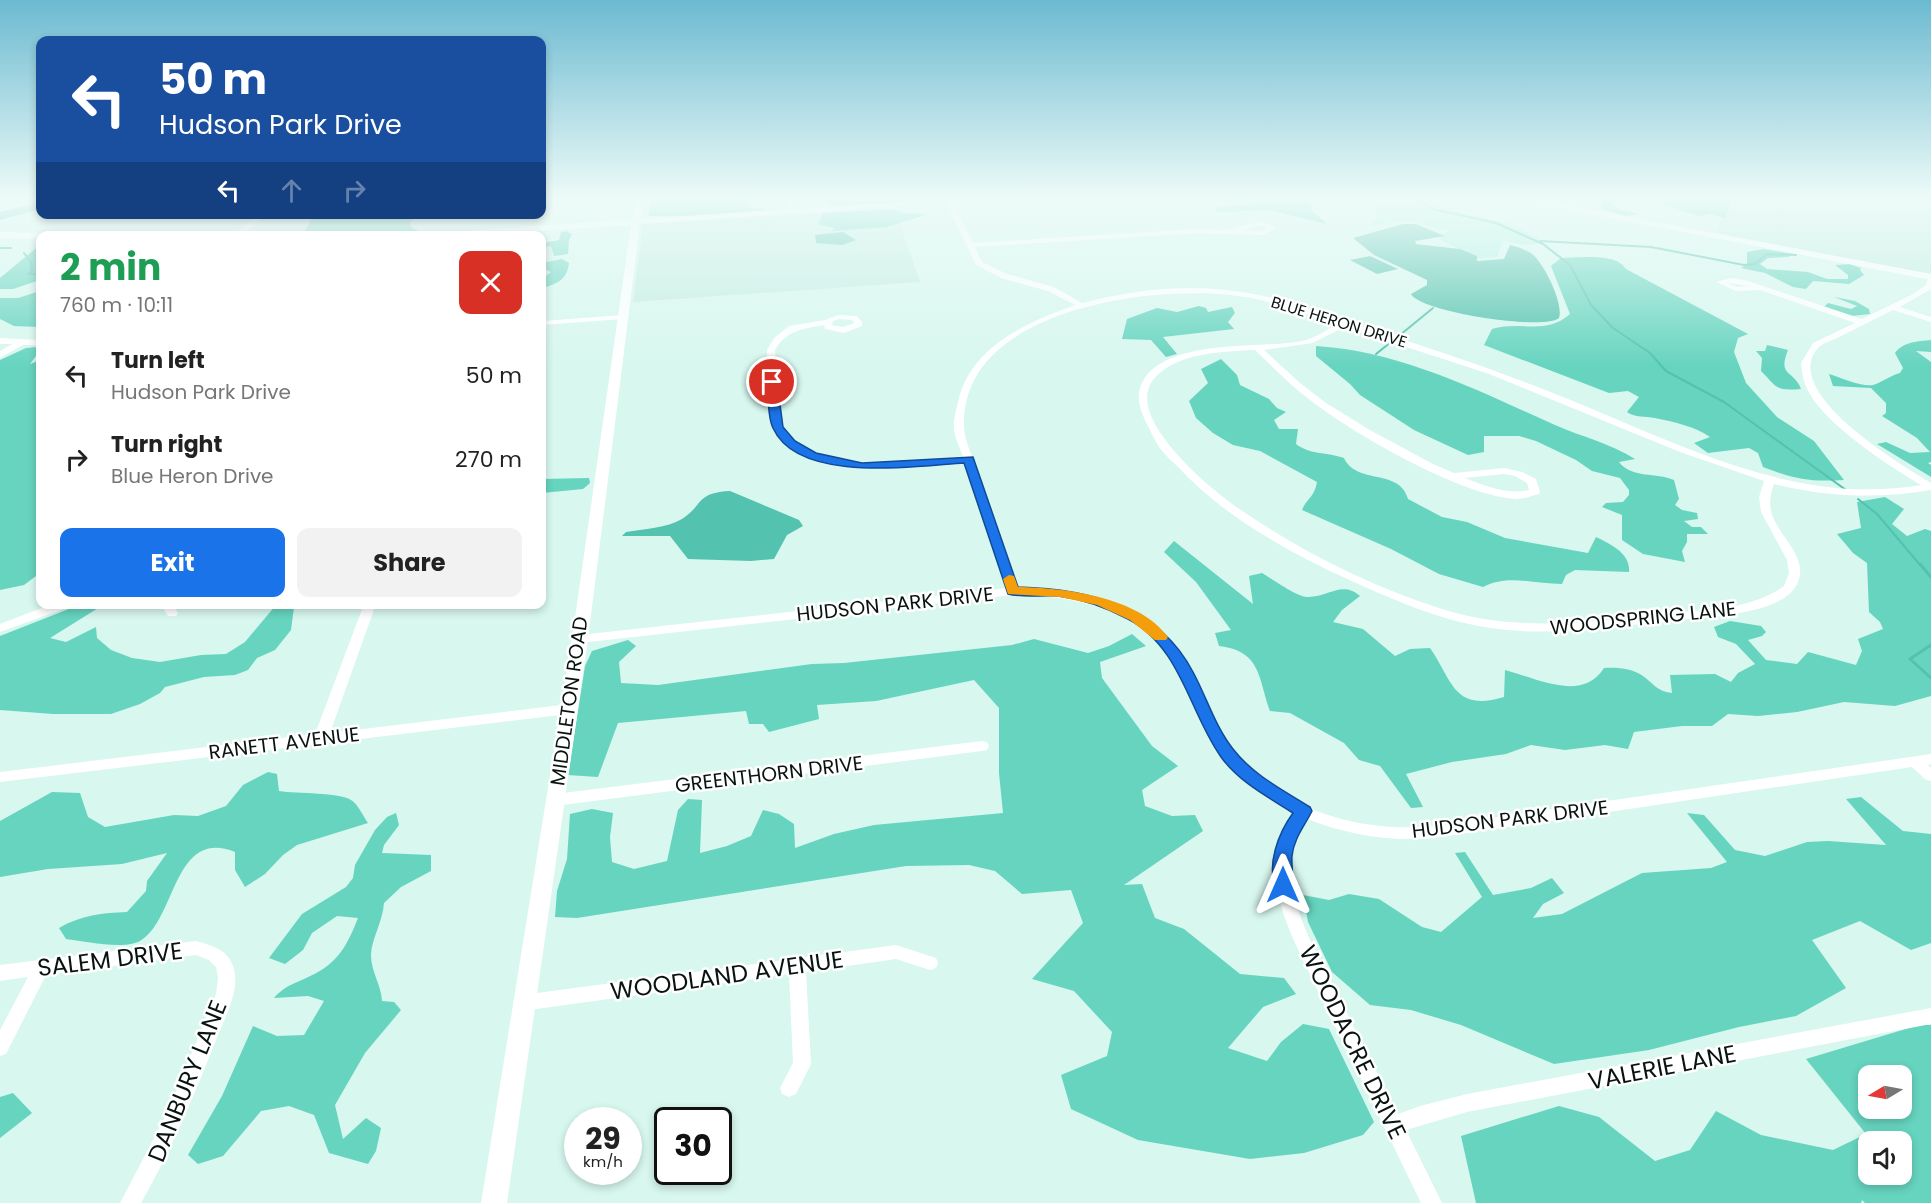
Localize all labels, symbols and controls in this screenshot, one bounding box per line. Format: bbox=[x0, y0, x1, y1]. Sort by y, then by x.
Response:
text: 50 m bbox=[159, 50, 267, 109]
icon: left bbox=[60, 60, 138, 138]
text: Hudson Park Drive bbox=[159, 106, 402, 143]
icon: left bbox=[212, 174, 245, 207]
icon: ahead bbox=[275, 174, 308, 207]
icon: right bbox=[338, 174, 371, 207]
text: 2 min bbox=[60, 242, 161, 293]
button: close bbox=[459, 251, 522, 314]
street label: BLUE HERON DRIVE bbox=[1268, 290, 1410, 354]
text: 760 m · 10:11 bbox=[60, 291, 173, 319]
text: Turn left bbox=[111, 345, 205, 376]
pin bbox=[746, 356, 797, 407]
icon: left bbox=[60, 359, 93, 392]
text: 50 m bbox=[466, 360, 522, 391]
icon: arrive bbox=[755, 365, 788, 398]
text: Hudson Park Drive bbox=[111, 378, 291, 406]
text: Turn right bbox=[111, 429, 222, 460]
icon: right bbox=[60, 443, 93, 476]
text: 270 m bbox=[455, 444, 522, 475]
text: Blue Heron Drive bbox=[111, 462, 274, 490]
button: Exit bbox=[60, 528, 285, 597]
button: Share bbox=[297, 528, 522, 597]
street label: HUDSON PARK DRIVE bbox=[795, 580, 995, 628]
street label: WOODSPRING LANE bbox=[1549, 594, 1737, 642]
street label: MIDDLETON ROAD bbox=[543, 614, 595, 788]
street label: RANETT AVENUE bbox=[207, 720, 361, 766]
street label: GREENTHORN DRIVE bbox=[673, 749, 865, 799]
street label: HUDSON PARK DRIVE bbox=[1410, 793, 1610, 845]
position arrow bbox=[1251, 853, 1315, 917]
street label: SALEM DRIVE bbox=[36, 934, 184, 984]
street label: WOODACRE DRIVE bbox=[1292, 939, 1414, 1145]
street label: WOODLAND AVENUE bbox=[608, 942, 846, 1008]
street label: DANBURY LANE bbox=[140, 995, 234, 1167]
street label: VALERIE LANE bbox=[1585, 1036, 1739, 1098]
north arrow bbox=[1858, 1065, 1912, 1119]
map controls bbox=[1858, 1065, 1912, 1185]
speed limit sign: 30 bbox=[654, 1107, 732, 1185]
text: 29 bbox=[585, 1117, 621, 1160]
button: sound bbox=[1858, 1131, 1912, 1185]
text: km/h bbox=[583, 1151, 623, 1172]

